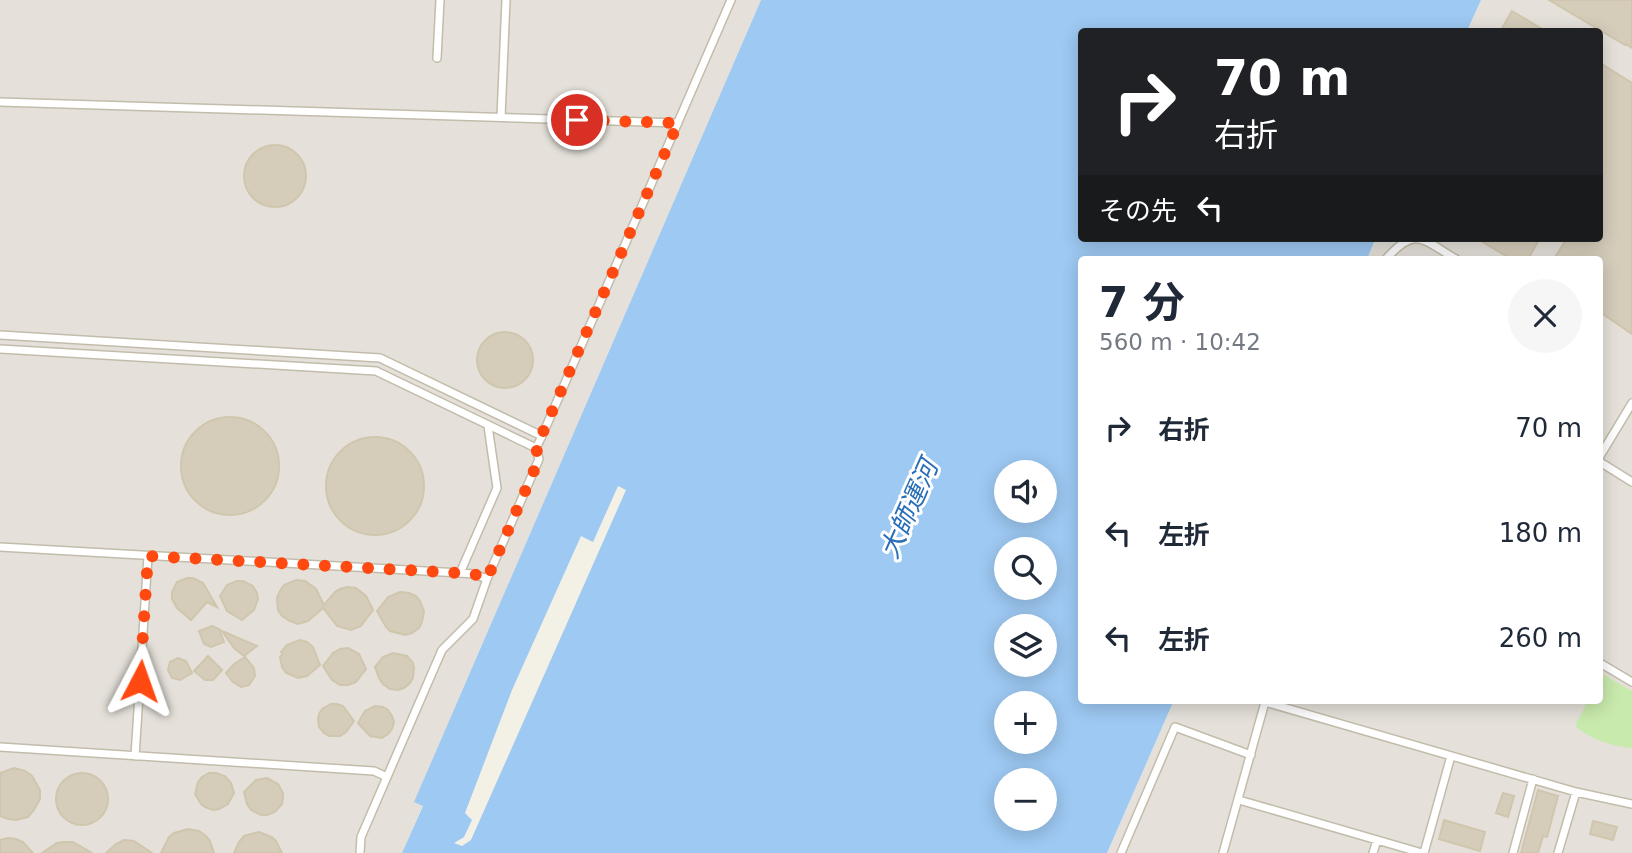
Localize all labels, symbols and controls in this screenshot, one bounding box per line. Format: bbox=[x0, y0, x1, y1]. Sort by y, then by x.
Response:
text: 70 m bbox=[1214, 50, 1350, 107]
icon: right bbox=[1099, 56, 1190, 147]
pin bbox=[547, 90, 607, 150]
icon: arrive bbox=[558, 101, 596, 139]
text: 右折 bbox=[1214, 116, 1278, 154]
icon: left bbox=[1191, 189, 1229, 227]
text: その先 bbox=[1099, 196, 1177, 226]
text: 7 分 bbox=[1099, 278, 1185, 327]
button: close bbox=[1508, 279, 1582, 353]
text: 560 m · 10:42 bbox=[1099, 329, 1261, 355]
icon: right bbox=[1099, 409, 1137, 447]
text: 70 m bbox=[1515, 413, 1582, 443]
text: 右折 bbox=[1158, 415, 1210, 445]
water label: 大師運河 bbox=[874, 451, 946, 563]
map controls bbox=[994, 460, 1057, 831]
button: sound bbox=[994, 460, 1057, 523]
icon: left bbox=[1099, 514, 1137, 552]
text: 180 m bbox=[1499, 518, 1582, 548]
text: 左折 bbox=[1158, 520, 1210, 550]
button: search bbox=[994, 537, 1057, 600]
button: layers bbox=[994, 614, 1057, 677]
icon: left bbox=[1099, 619, 1137, 657]
text: 260 m bbox=[1499, 623, 1582, 653]
text: 左折 bbox=[1158, 625, 1210, 655]
position arrow bbox=[103, 644, 177, 718]
button: + bbox=[994, 691, 1057, 754]
button: − bbox=[994, 768, 1057, 831]

